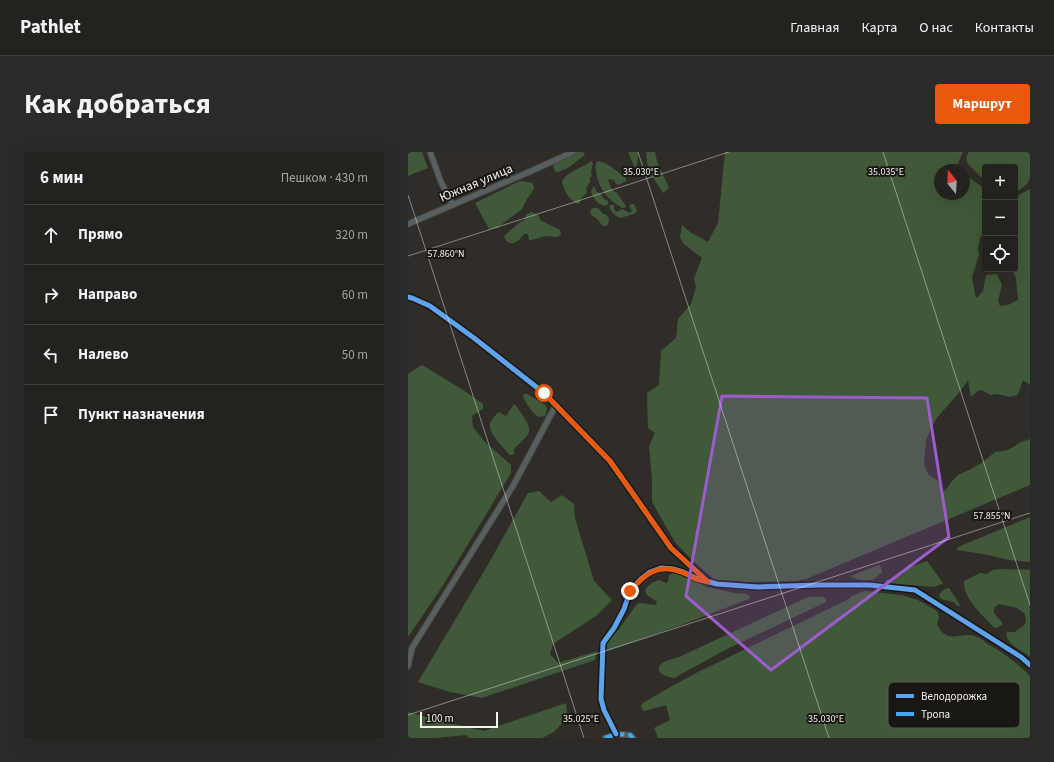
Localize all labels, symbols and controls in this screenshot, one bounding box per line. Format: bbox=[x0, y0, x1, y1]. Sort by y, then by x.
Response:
text: Pathlet bbox=[20, 14, 81, 41]
text: Главная bbox=[790, 18, 839, 38]
text: Карта bbox=[861, 18, 897, 38]
text: О нас bbox=[919, 18, 953, 38]
text: Контакты bbox=[975, 18, 1034, 38]
text: Как добраться bbox=[24, 84, 211, 124]
button: Маршрут bbox=[935, 84, 1030, 124]
street label: Южная улица bbox=[437, 159, 515, 207]
north arrow bbox=[934, 164, 970, 200]
map controls bbox=[982, 164, 1018, 272]
button: + bbox=[982, 164, 1018, 200]
text: 35.030°E bbox=[623, 165, 659, 179]
text: 35.035°E bbox=[868, 165, 904, 179]
text: 6 мин bbox=[40, 166, 83, 190]
text: Пешком · 430 m bbox=[281, 169, 368, 187]
button: − bbox=[982, 200, 1018, 236]
icon: ahead bbox=[40, 224, 62, 246]
text: Прямо bbox=[78, 224, 123, 245]
text: 320 m bbox=[335, 226, 368, 244]
button: locate bbox=[982, 236, 1018, 272]
text: 57.860°N bbox=[427, 247, 465, 261]
icon: right bbox=[40, 284, 62, 306]
text: Направо bbox=[78, 284, 137, 305]
text: 60 m bbox=[342, 286, 368, 304]
icon: left bbox=[40, 344, 62, 366]
text: Налево bbox=[78, 344, 129, 365]
text: 50 m bbox=[342, 346, 368, 364]
route start bbox=[535, 384, 553, 402]
icon: arrive bbox=[40, 404, 62, 426]
text: Пункт назначения bbox=[78, 404, 205, 425]
text: 57.855°N bbox=[973, 509, 1011, 523]
route end bbox=[621, 582, 639, 600]
legend bbox=[888, 682, 1020, 728]
text: Велодорожка bbox=[921, 689, 987, 704]
text: Тропа bbox=[921, 707, 950, 722]
scale bar bbox=[420, 710, 498, 729]
text: 100 m bbox=[426, 711, 454, 726]
text: 35.025°E bbox=[563, 712, 599, 726]
text: 35.030°E bbox=[808, 712, 844, 726]

